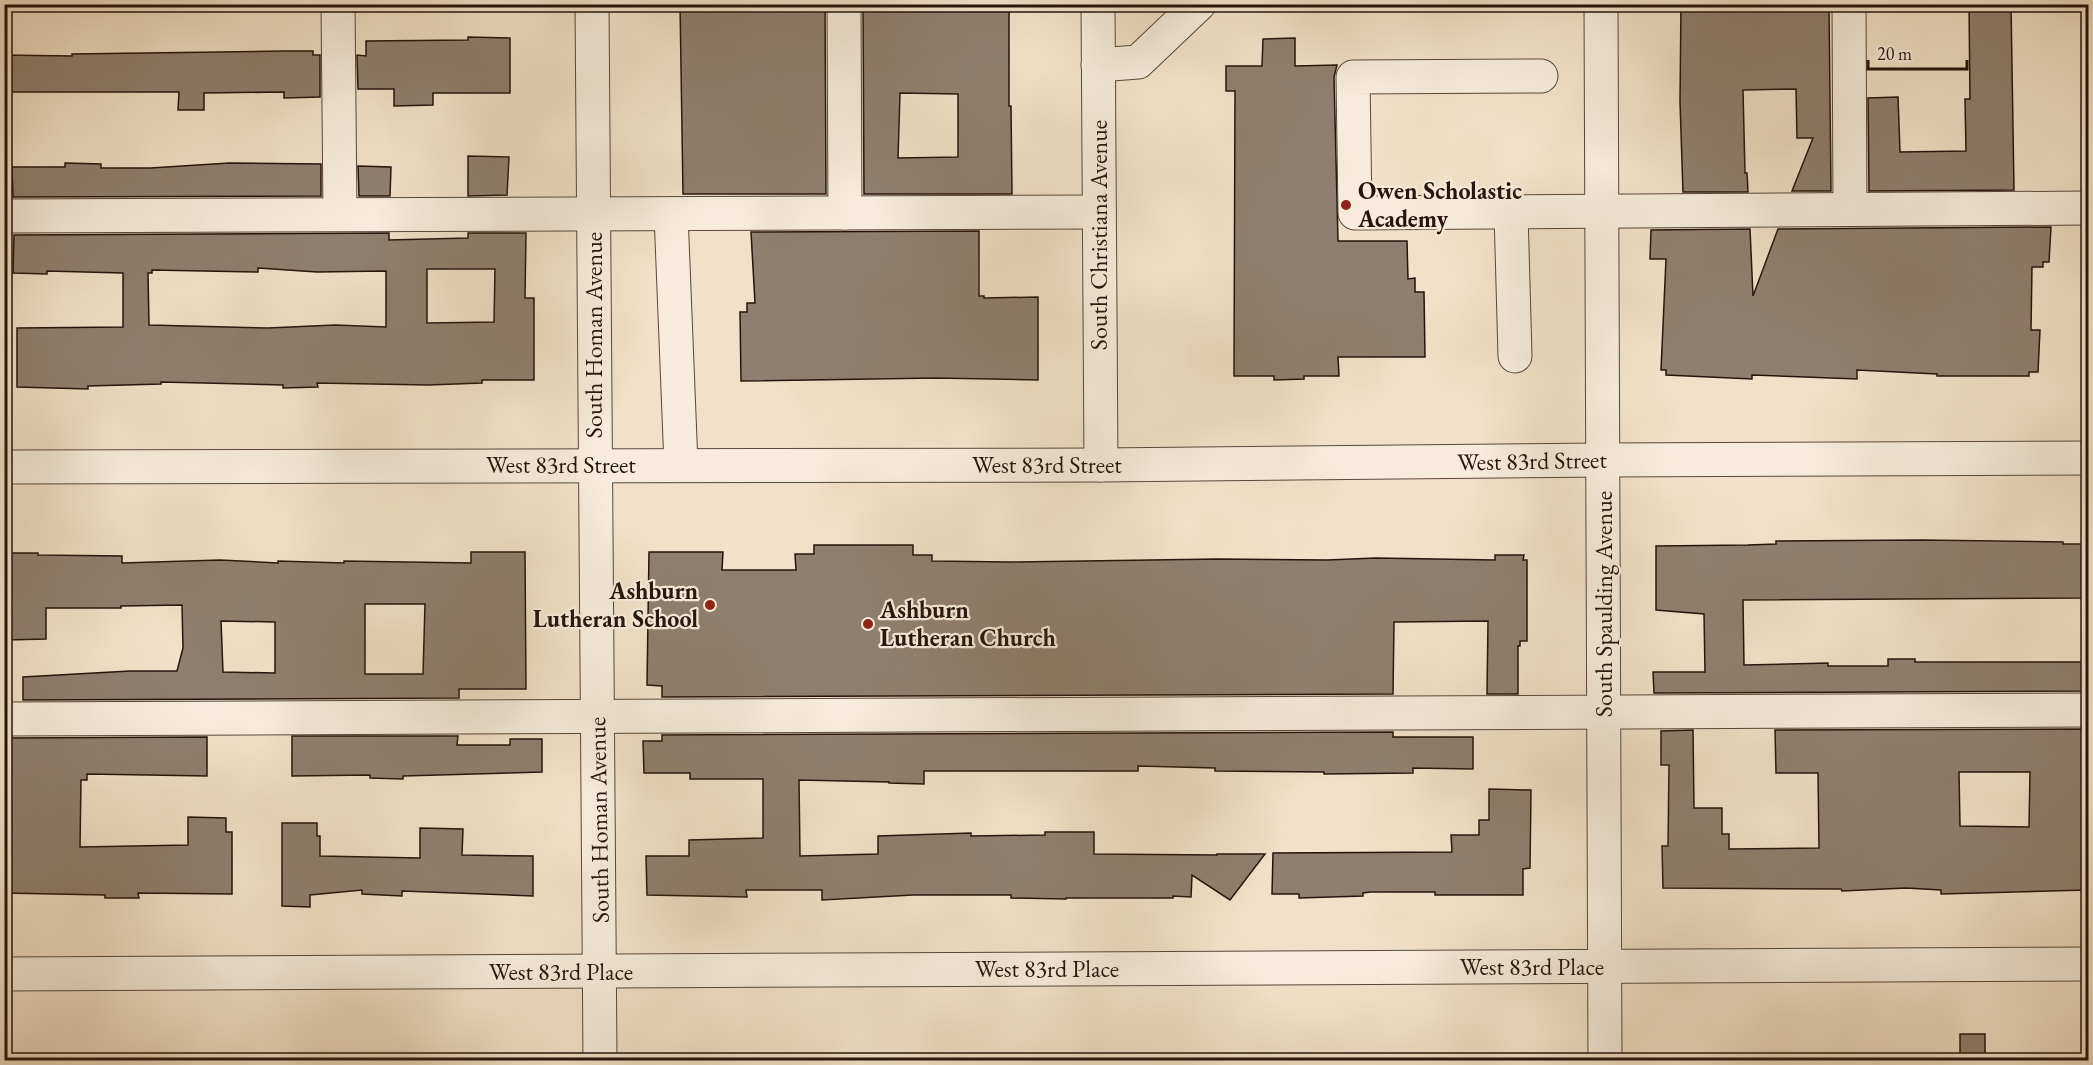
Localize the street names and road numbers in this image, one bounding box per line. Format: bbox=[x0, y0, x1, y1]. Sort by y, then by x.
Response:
street label: South Christiana Avenue bbox=[1083, 120, 1114, 350]
street label: South Homan Avenue bbox=[578, 232, 609, 438]
street label: West 83rd Street bbox=[1457, 444, 1608, 477]
street label: West 83rd Street bbox=[486, 449, 636, 480]
street label: West 83rd Street bbox=[972, 449, 1122, 480]
street label: South Spaulding Avenue bbox=[1588, 491, 1619, 717]
street label: South Homan Avenue bbox=[581, 717, 616, 923]
street label: West 83rd Place bbox=[1460, 951, 1604, 982]
street label: West 83rd Place bbox=[975, 953, 1119, 984]
street label: West 83rd Place bbox=[489, 956, 633, 987]

